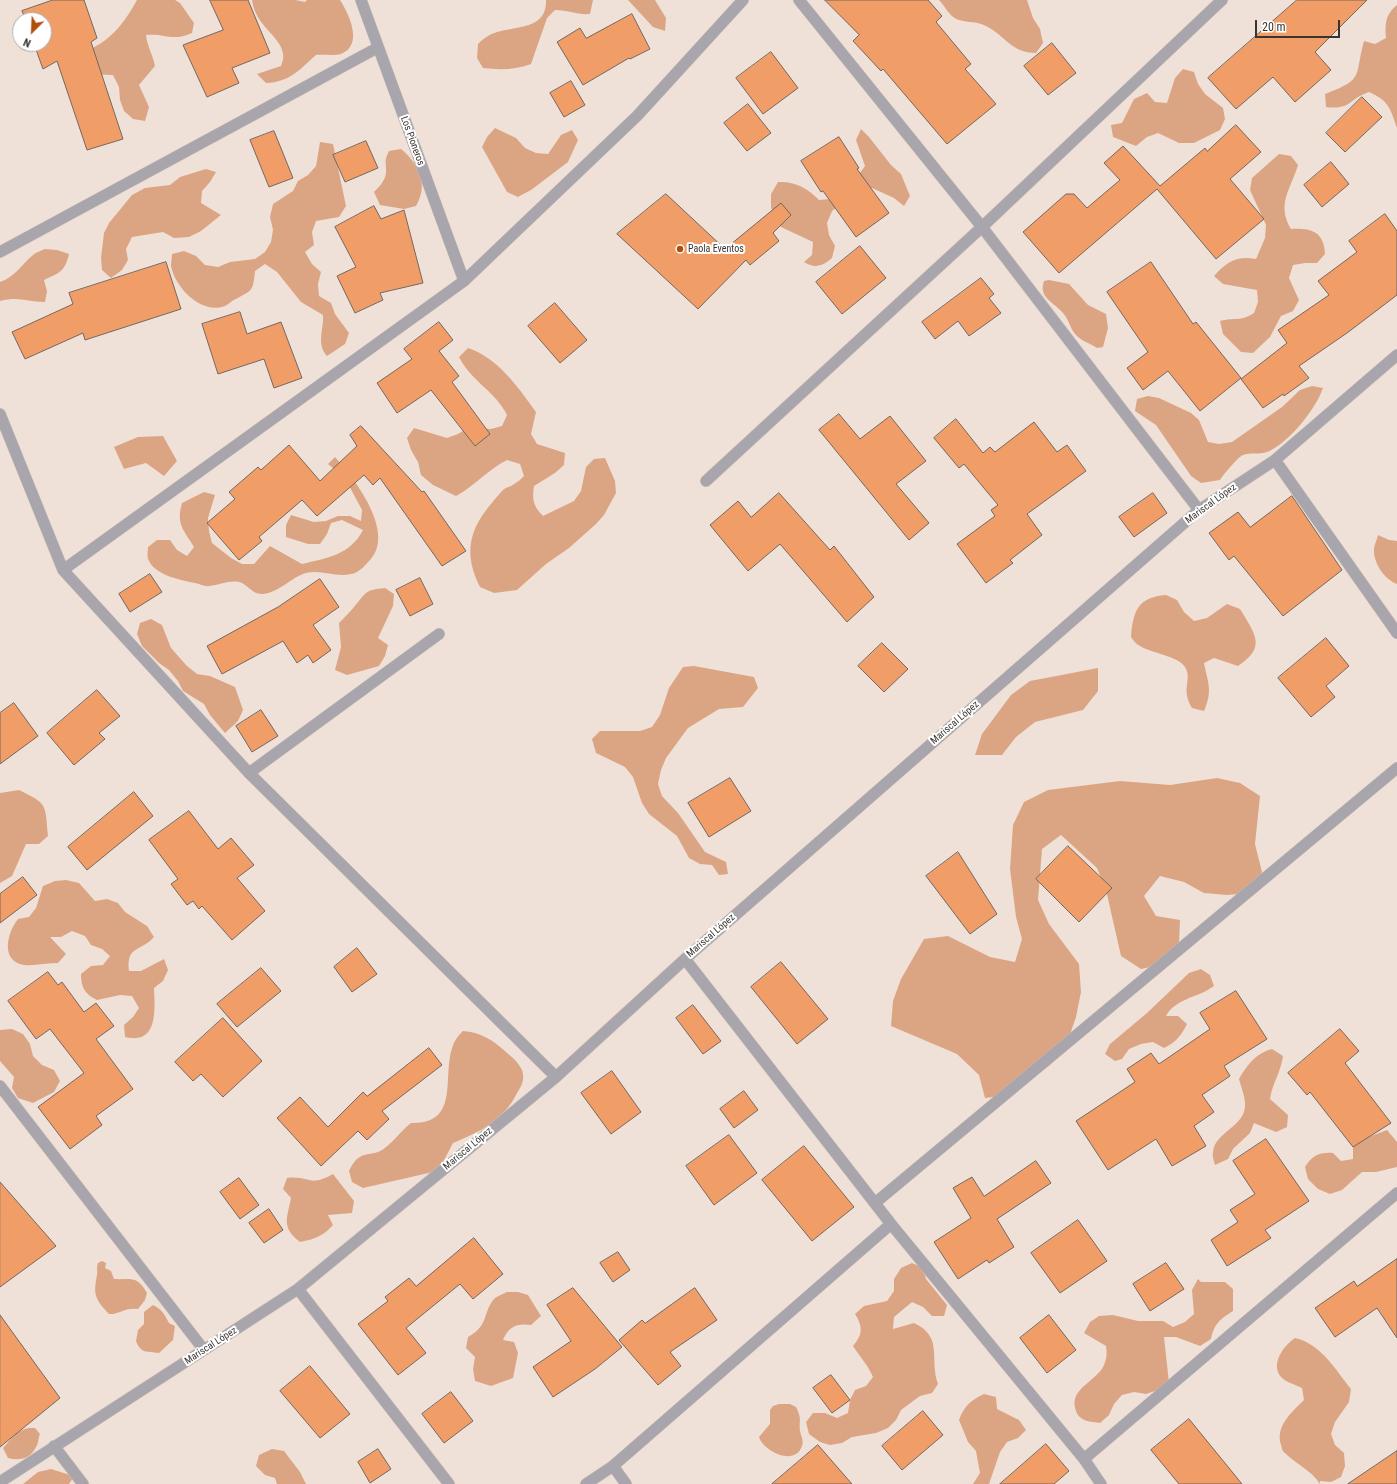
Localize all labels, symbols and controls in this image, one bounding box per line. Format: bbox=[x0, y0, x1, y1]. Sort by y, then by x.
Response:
north arrow bbox=[12, 12, 52, 52]
scale bar bbox=[1257, 12, 1342, 38]
text: 20 m bbox=[1262, 20, 1286, 34]
text: N bbox=[22, 35, 33, 50]
street label: Los Pioneros bbox=[398, 115, 426, 167]
place label: Paola Eventos bbox=[688, 243, 744, 255]
marker: Paola Eventos bbox=[675, 244, 685, 254]
street label: Mariscal López bbox=[1183, 482, 1239, 526]
street label: Mariscal López bbox=[928, 699, 982, 747]
street label: Mariscal López bbox=[684, 912, 738, 960]
street label: Mariscal López bbox=[441, 1125, 495, 1173]
street label: Mariscal López bbox=[183, 1325, 239, 1367]

